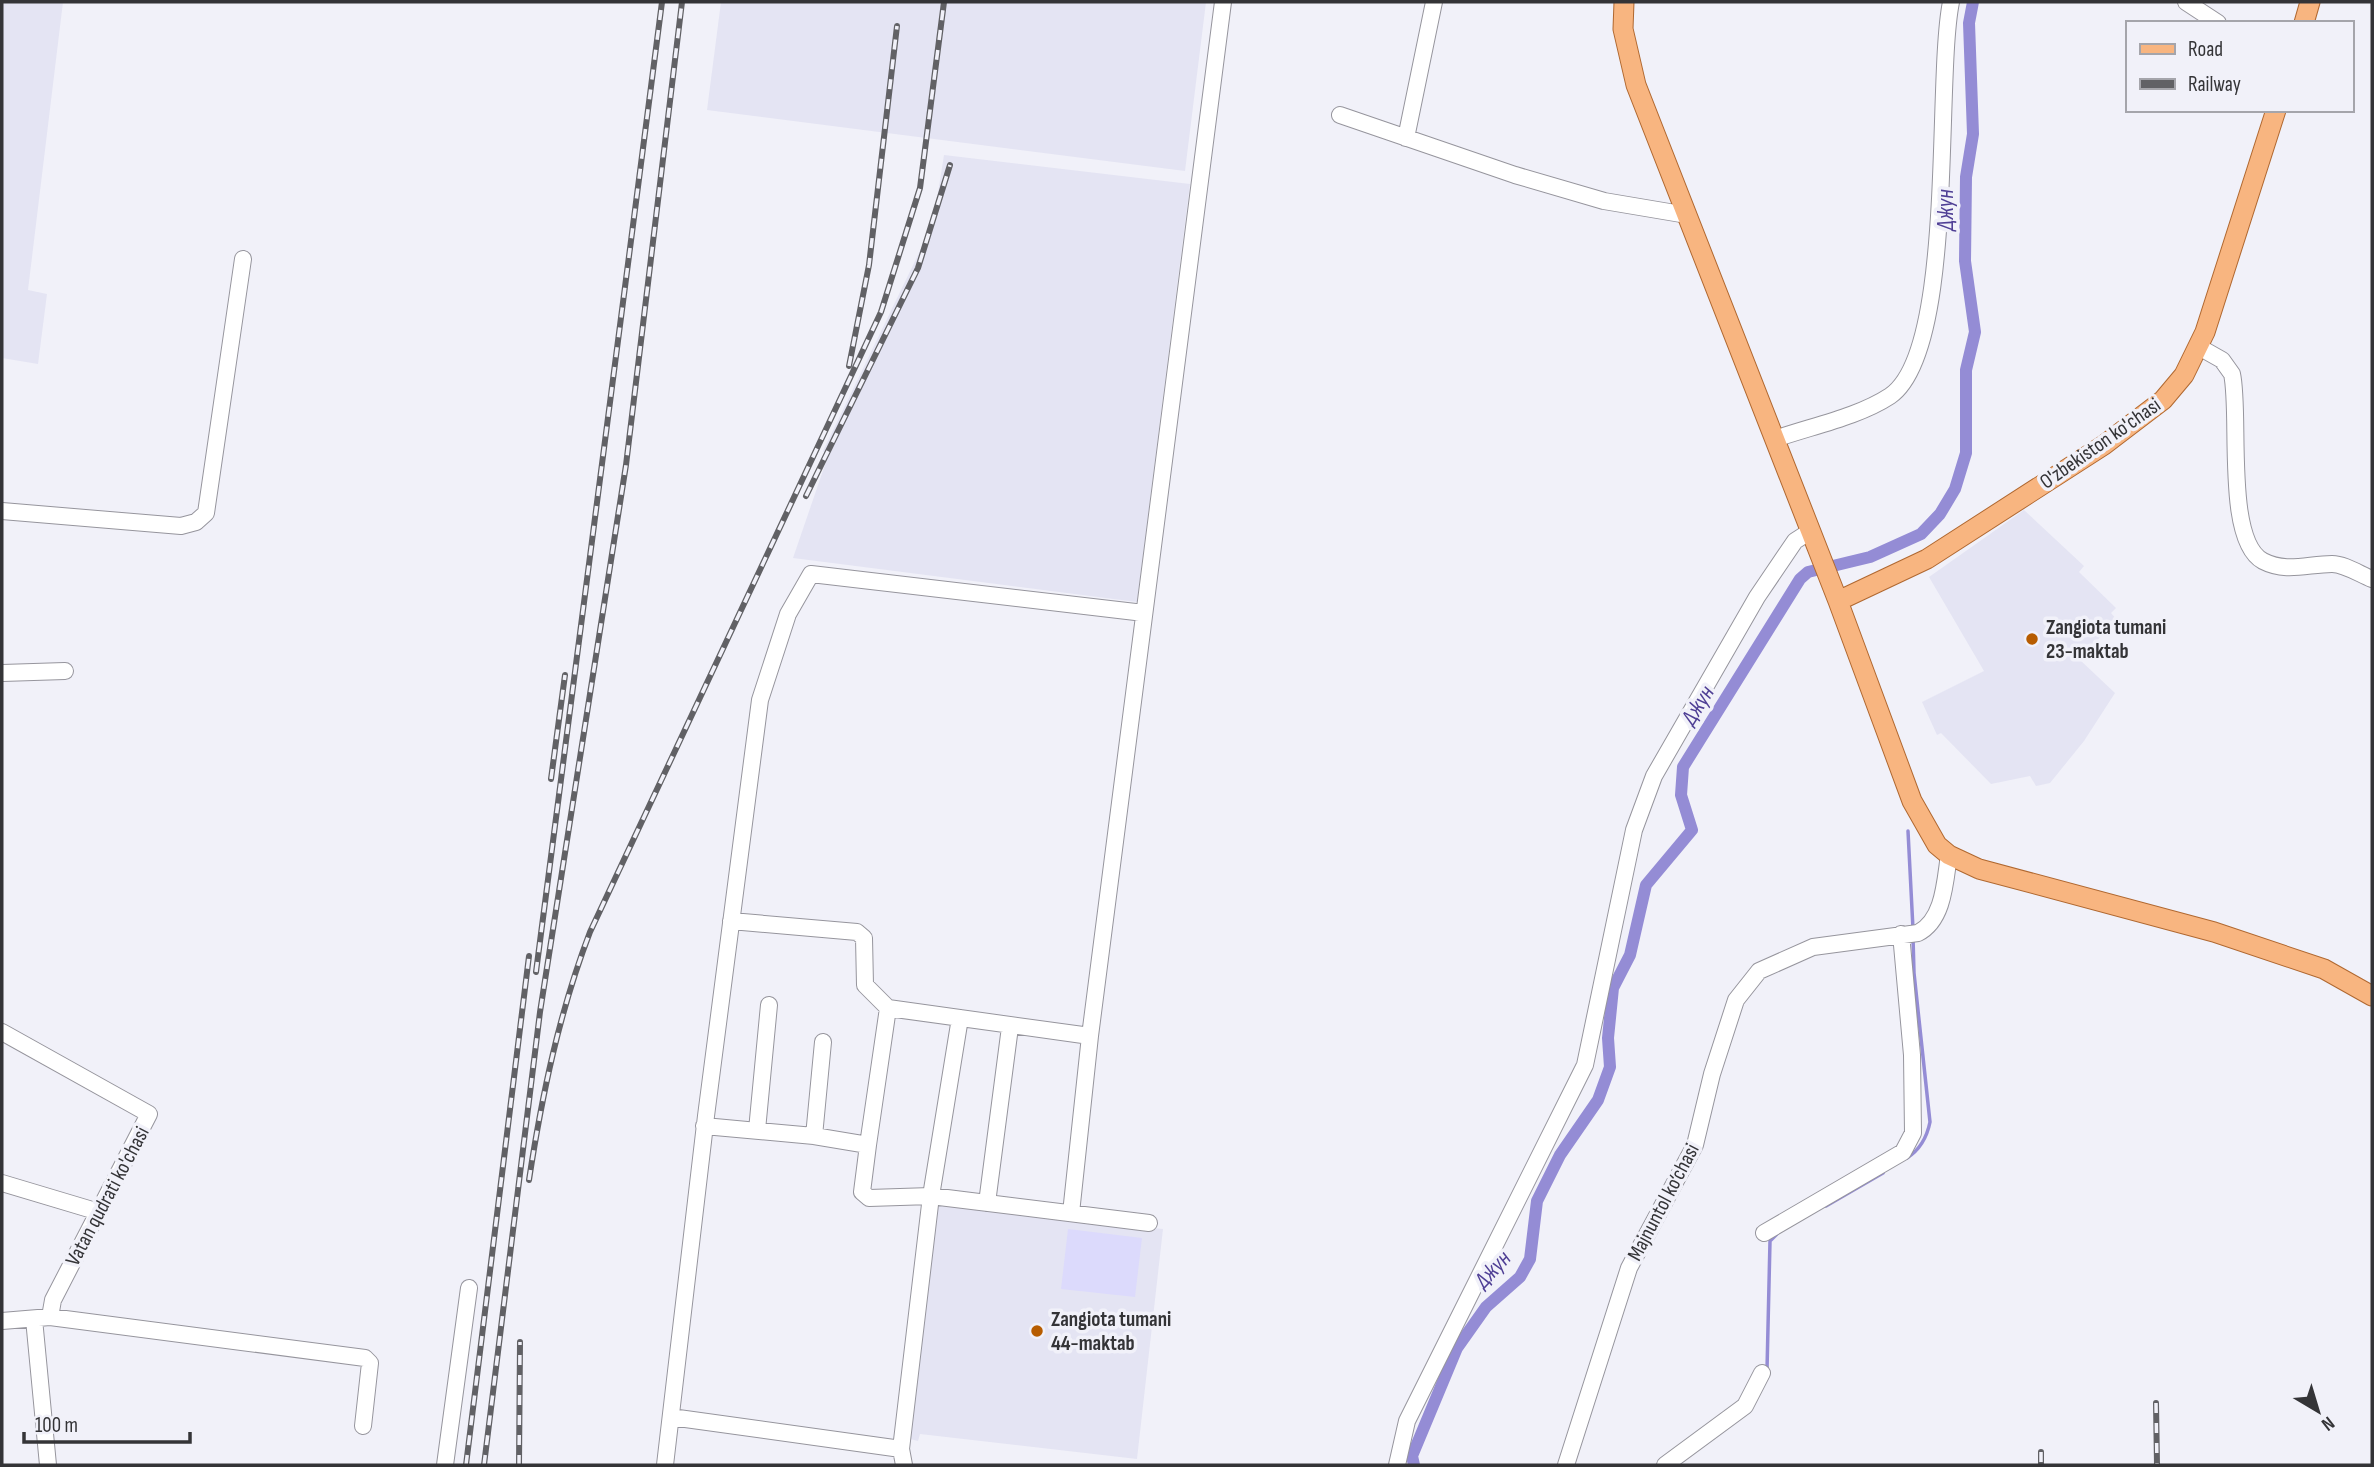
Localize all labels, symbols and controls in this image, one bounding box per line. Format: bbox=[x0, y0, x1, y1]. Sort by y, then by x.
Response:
legend bbox=[2126, 21, 2353, 112]
text: Road bbox=[2188, 37, 2223, 62]
text: Railway bbox=[2188, 72, 2241, 97]
water label: Джун bbox=[1932, 189, 1960, 233]
street label: O'zbekiston ko'chasi bbox=[2035, 393, 2166, 494]
place label: Zangiota tumani 23-maktab bbox=[2046, 615, 2166, 664]
marker: Zangiota tumani 23-maktab bbox=[2024, 631, 2040, 647]
water label: Джун bbox=[1674, 680, 1721, 732]
street label: Vatan qudrati ko'chasi bbox=[60, 1122, 155, 1270]
street label: Majnuntol ko‘chasi bbox=[1622, 1139, 1705, 1265]
water label: Джун bbox=[1467, 1245, 1517, 1296]
place label: Zangiota tumani 44-maktab bbox=[1051, 1307, 1171, 1356]
marker: Zangiota tumani 44-maktab bbox=[1029, 1323, 1045, 1339]
north arrow bbox=[2283, 1376, 2353, 1446]
scale bar bbox=[24, 1400, 191, 1444]
text: N bbox=[2316, 1411, 2339, 1435]
text: 100 m bbox=[35, 1413, 78, 1438]

